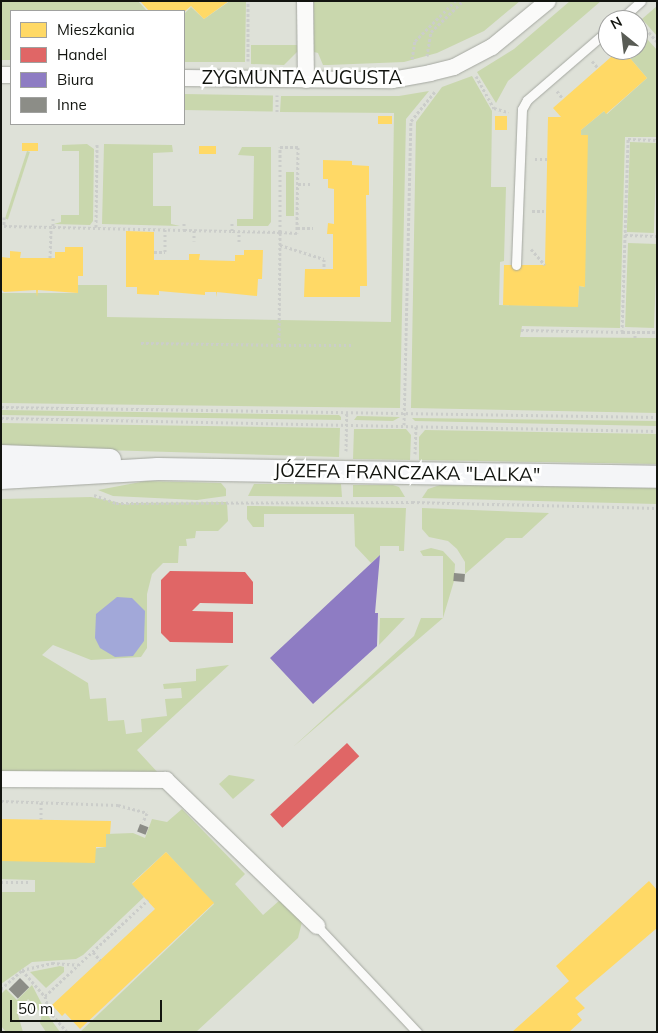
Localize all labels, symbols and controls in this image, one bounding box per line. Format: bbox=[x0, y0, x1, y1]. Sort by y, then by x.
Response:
legend bbox=[10, 10, 185, 125]
north arrow bbox=[598, 10, 648, 60]
text: N bbox=[607, 12, 625, 33]
text: Mieszkania bbox=[57, 20, 135, 39]
text: Handel bbox=[57, 45, 107, 64]
street label: ZYGMUNTA AUGUSTA bbox=[202, 67, 402, 89]
text: Biura bbox=[57, 70, 94, 89]
text: Inne bbox=[57, 95, 87, 114]
street label: JÓZEFA FRANCZAKA "LALKA" bbox=[274, 459, 540, 487]
scale bar bbox=[12, 990, 165, 1022]
text: 50 m bbox=[18, 999, 53, 1018]

